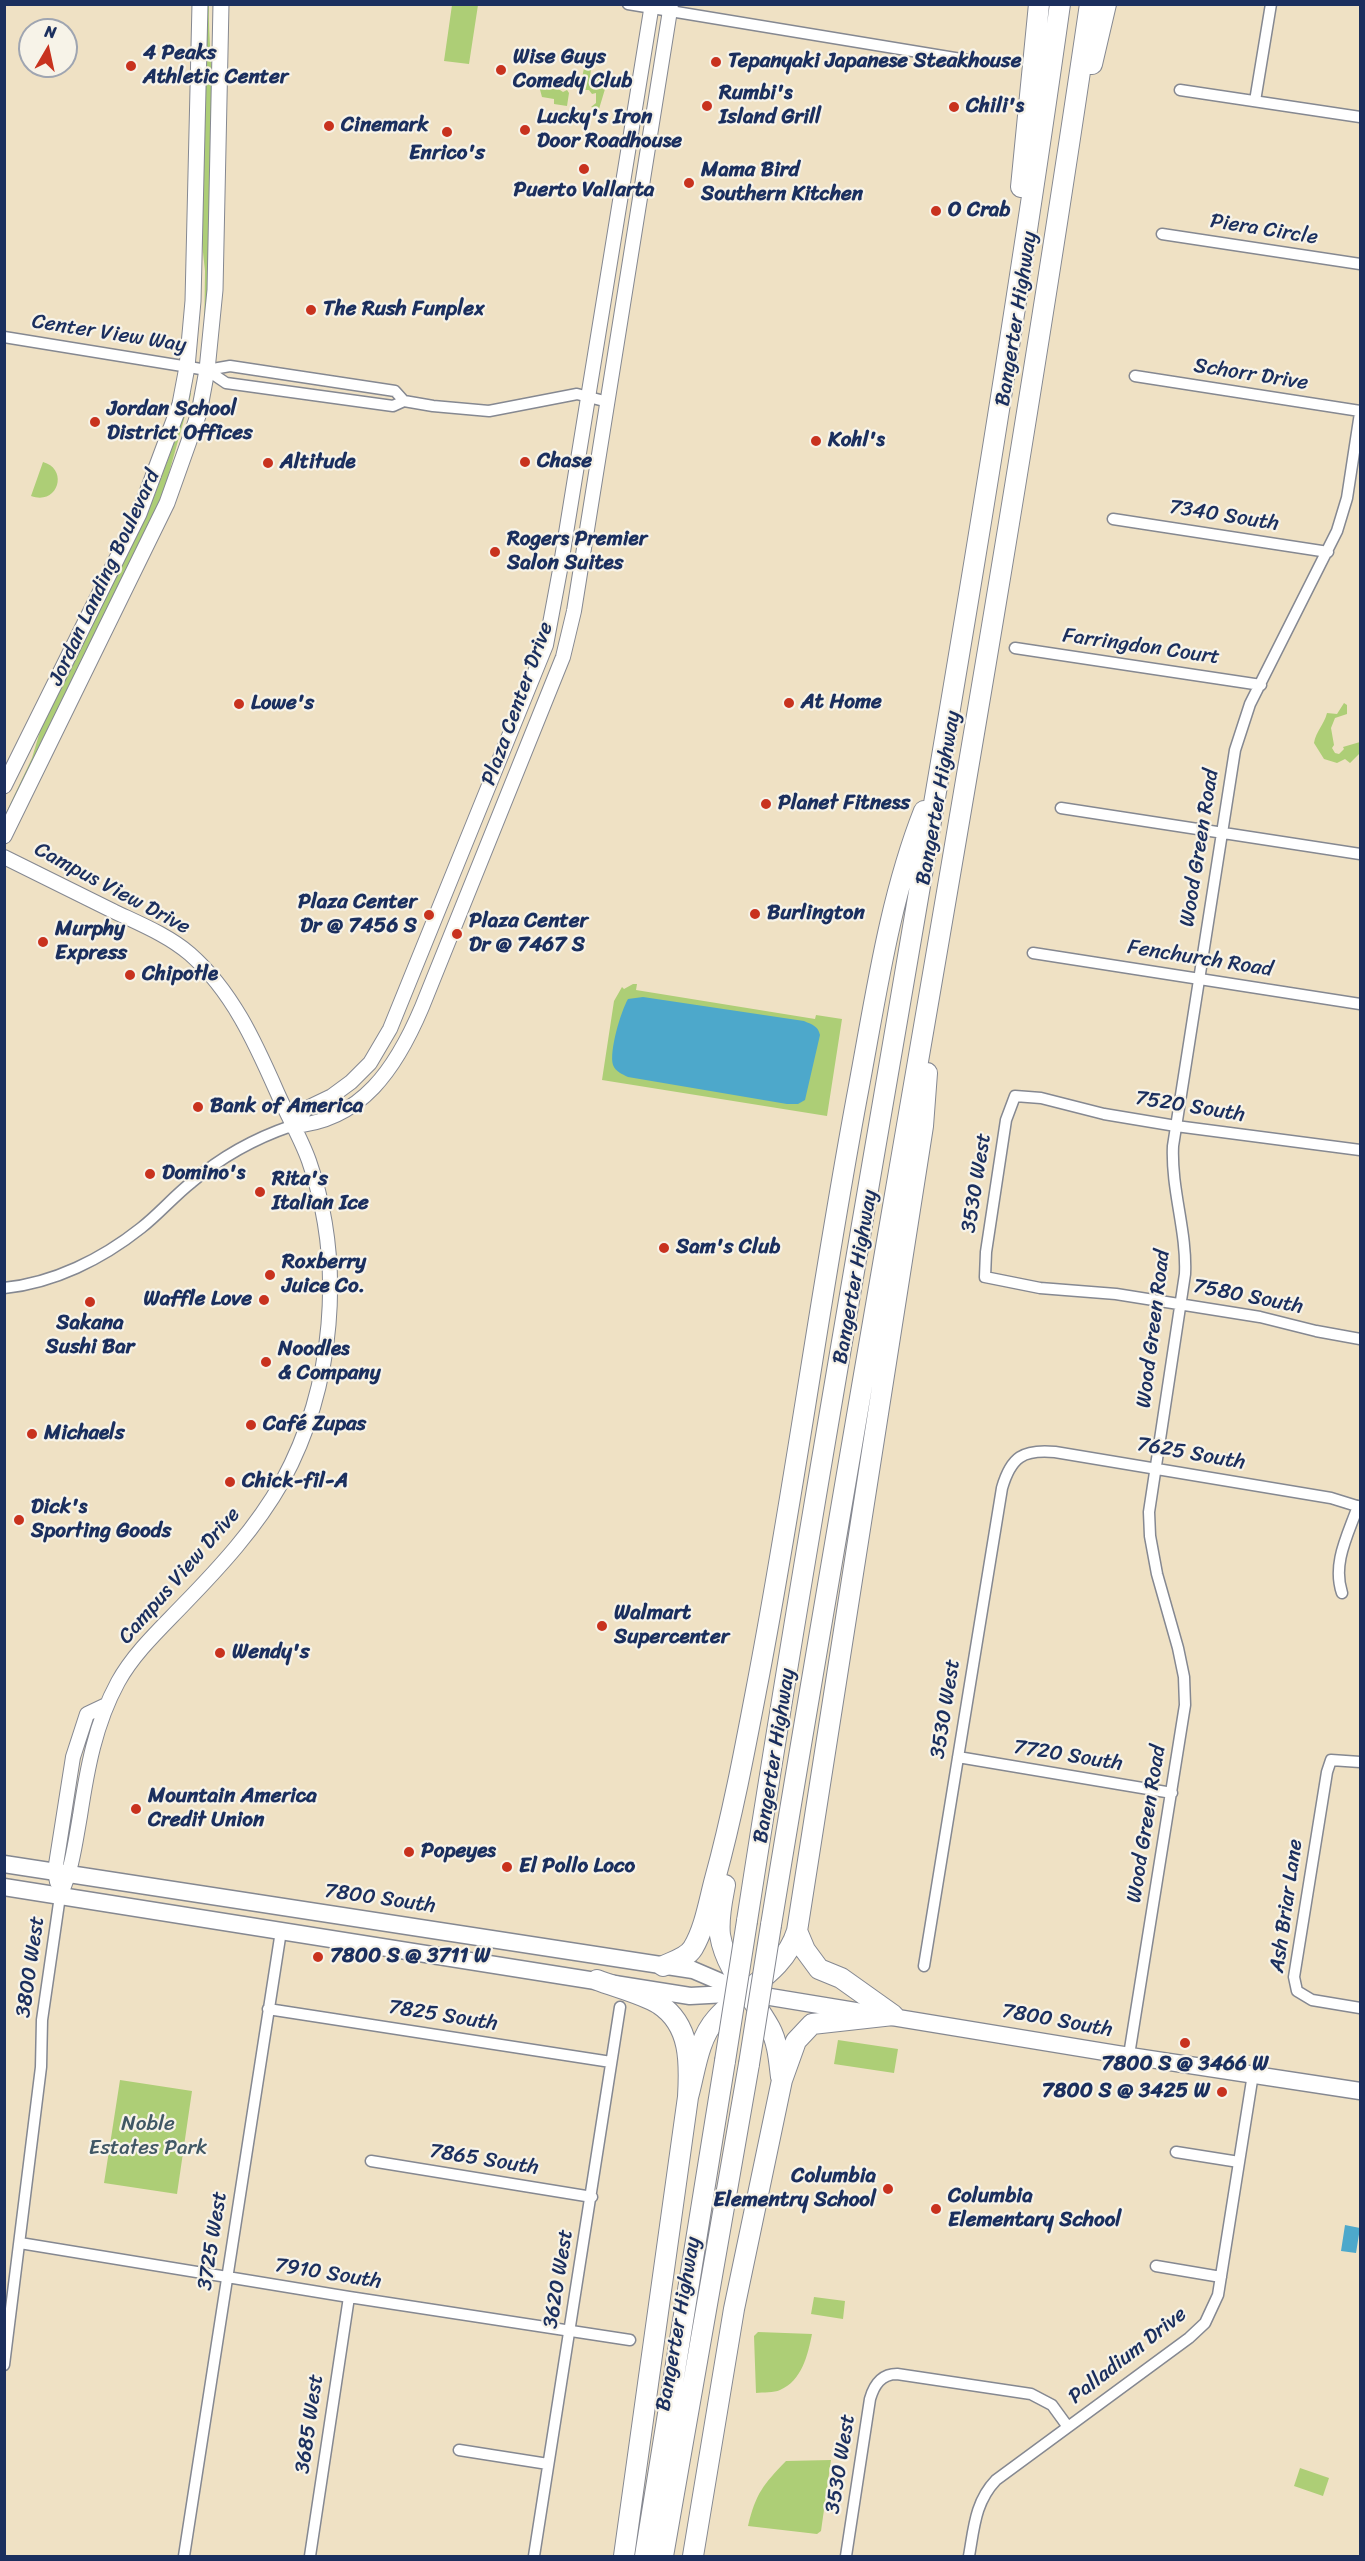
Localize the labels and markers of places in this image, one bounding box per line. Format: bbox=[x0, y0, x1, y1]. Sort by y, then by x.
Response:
place label: 4 Peaks Athletic Center bbox=[143, 41, 288, 91]
place label: Wise Guys Comedy Club bbox=[513, 45, 633, 95]
place label: Tepanyaki Japanese Steakhouse bbox=[728, 49, 1022, 75]
marker: Tepanyaki Japanese Steakhouse bbox=[709, 55, 723, 69]
marker: 4 Peaks Athletic Center bbox=[124, 59, 138, 73]
marker: Wise Guys Comedy Club bbox=[494, 63, 508, 77]
place label: Rumbi's Island Grill bbox=[719, 81, 821, 131]
place label: Chili's bbox=[966, 94, 1024, 120]
marker: Rumbi's Island Grill bbox=[700, 99, 714, 113]
marker: Chili's bbox=[947, 100, 961, 114]
place label: Lucky's Iron Door Roadhouse bbox=[537, 105, 682, 155]
place label: Cinemark bbox=[341, 113, 428, 139]
marker: Cinemark bbox=[322, 119, 336, 133]
marker: Lucky's Iron Door Roadhouse bbox=[518, 123, 532, 137]
marker: Enrico's bbox=[440, 125, 454, 139]
place label: Enrico's bbox=[409, 141, 485, 167]
place label: Mama Bird Southern Kitchen bbox=[701, 158, 863, 208]
marker: Puerto Vallarta bbox=[577, 162, 591, 176]
marker: Mama Bird Southern Kitchen bbox=[682, 176, 696, 190]
place label: Puerto Vallarta bbox=[514, 178, 654, 204]
place label: O Crab bbox=[948, 198, 1011, 224]
marker: O Crab bbox=[929, 204, 943, 218]
place label: The Rush Funplex bbox=[323, 297, 485, 323]
marker: The Rush Funplex bbox=[304, 303, 318, 317]
place label: Jordan School District Offices bbox=[107, 397, 253, 447]
marker: Jordan School District Offices bbox=[88, 415, 102, 429]
place label: Kohl's bbox=[828, 428, 885, 454]
marker: Kohl's bbox=[809, 434, 823, 448]
place label: Chase bbox=[537, 449, 592, 475]
place label: Altitude bbox=[280, 450, 356, 476]
marker: Chase bbox=[518, 455, 532, 469]
marker: Altitude bbox=[261, 456, 275, 470]
place label: Rogers Premier Salon Suites bbox=[507, 527, 647, 577]
marker: Rogers Premier Salon Suites bbox=[488, 545, 502, 559]
place label: At Home bbox=[801, 690, 882, 716]
place label: Lowe's bbox=[251, 691, 314, 717]
marker: At Home bbox=[782, 696, 796, 710]
marker: Lowe's bbox=[232, 697, 246, 711]
place label: Planet Fitness bbox=[778, 791, 910, 817]
marker: Planet Fitness bbox=[759, 797, 773, 811]
place label: Plaza Center Dr @ 7456 S bbox=[298, 890, 417, 940]
place label: Burlington bbox=[767, 901, 865, 927]
marker: Burlington bbox=[748, 907, 762, 921]
marker: Plaza Center Dr @ 7456 S bbox=[422, 908, 436, 922]
place label: Plaza Center Dr @ 7467 S bbox=[469, 909, 588, 959]
place label: Murphy Express bbox=[55, 917, 127, 967]
marker: Plaza Center Dr @ 7467 S bbox=[450, 927, 464, 941]
marker: Murphy Express bbox=[36, 935, 50, 949]
place label: Chipotle bbox=[142, 962, 218, 988]
marker: Chipotle bbox=[123, 968, 137, 982]
place label: Bank of America bbox=[210, 1094, 363, 1120]
marker: Bank of America bbox=[191, 1100, 205, 1114]
place label: Domino's bbox=[162, 1161, 245, 1187]
marker: Domino's bbox=[143, 1167, 157, 1181]
place label: Rita's Italian Ice bbox=[272, 1167, 369, 1217]
marker: Rita's Italian Ice bbox=[253, 1185, 267, 1199]
place label: Sam's Club bbox=[676, 1235, 780, 1261]
marker: Sam's Club bbox=[657, 1241, 671, 1255]
place label: Roxberry Juice Co. bbox=[282, 1250, 366, 1300]
marker: Roxberry Juice Co. bbox=[263, 1268, 277, 1282]
place label: Waffle Love bbox=[143, 1287, 252, 1313]
marker: Waffle Love bbox=[257, 1293, 271, 1307]
marker: Sakana Sushi Bar bbox=[83, 1295, 97, 1309]
place label: Sakana Sushi Bar bbox=[46, 1311, 134, 1361]
place label: Noodles & Company bbox=[278, 1337, 381, 1387]
marker: Noodles & Company bbox=[259, 1355, 273, 1369]
place label: Café Zupas bbox=[263, 1412, 366, 1438]
marker: Café Zupas bbox=[244, 1418, 258, 1432]
place label: Michaels bbox=[44, 1421, 125, 1447]
marker: Michaels bbox=[25, 1427, 39, 1441]
place label: Chick-fil-A bbox=[242, 1469, 348, 1495]
marker: Chick-fil-A bbox=[223, 1475, 237, 1489]
place label: Dick's Sporting Goods bbox=[31, 1495, 171, 1545]
marker: Dick's Sporting Goods bbox=[12, 1513, 26, 1527]
place label: Walmart Supercenter bbox=[614, 1601, 729, 1651]
marker: Walmart Supercenter bbox=[595, 1619, 609, 1633]
place label: Wendy's bbox=[232, 1640, 310, 1666]
marker: Wendy's bbox=[213, 1646, 227, 1660]
place label: Mountain America Credit Union bbox=[148, 1784, 317, 1834]
marker: Mountain America Credit Union bbox=[129, 1802, 143, 1816]
place label: Popeyes bbox=[421, 1839, 496, 1865]
marker: Popeyes bbox=[402, 1845, 416, 1859]
place label: El Pollo Loco bbox=[519, 1854, 635, 1880]
marker: El Pollo Loco bbox=[500, 1860, 514, 1874]
place label: 7800 S @ 3711 W bbox=[330, 1944, 490, 1970]
marker: 7800 S @ 3711 W bbox=[311, 1950, 325, 1964]
marker: 7800 S @ 3466 W bbox=[1178, 2036, 1192, 2050]
place label: 7800 S @ 3466 W bbox=[1101, 2052, 1269, 2078]
place label: 7800 S @ 3425 W bbox=[1042, 2079, 1210, 2105]
marker: 7800 S @ 3425 W bbox=[1215, 2085, 1229, 2099]
place label: Columbia Elementry School bbox=[713, 2164, 876, 2214]
marker: Columbia Elementry School bbox=[881, 2182, 895, 2196]
place label: Columbia Elementary School bbox=[948, 2184, 1121, 2234]
marker: Columbia Elementary School bbox=[929, 2202, 943, 2216]

